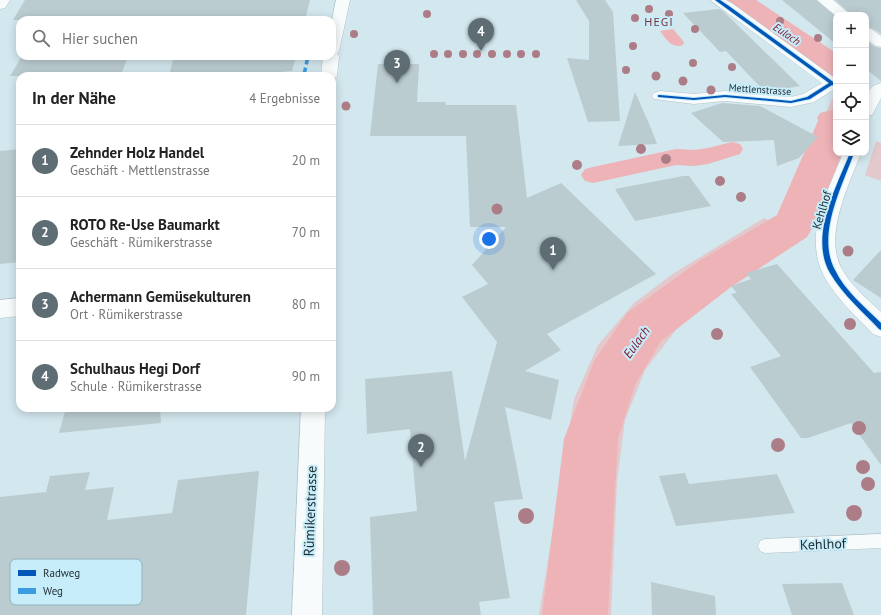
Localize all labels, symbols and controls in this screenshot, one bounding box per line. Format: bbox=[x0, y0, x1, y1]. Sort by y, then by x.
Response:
map controls bbox=[833, 12, 869, 156]
button: + bbox=[833, 12, 869, 48]
district label: HEGI bbox=[644, 14, 674, 29]
search box bbox=[16, 16, 336, 60]
pin: 4 bbox=[468, 18, 494, 51]
water label: Eulach bbox=[771, 20, 803, 48]
icon: search bbox=[30, 27, 52, 49]
text: Hier suchen bbox=[62, 29, 138, 48]
button: − bbox=[833, 48, 869, 84]
pin: 3 bbox=[384, 50, 410, 83]
street label: Mettlenstrasse bbox=[728, 81, 792, 98]
button: locate bbox=[833, 84, 869, 120]
text: In der Nähe bbox=[32, 87, 116, 109]
text: 4 Ergebnisse bbox=[249, 90, 320, 107]
button: layers bbox=[833, 120, 869, 156]
text: Zehnder Holz Handel bbox=[70, 143, 204, 162]
text: 1 bbox=[41, 152, 49, 169]
text: 20 m bbox=[292, 152, 320, 169]
text: Geschäft · Mettlenstrasse bbox=[70, 162, 210, 179]
street label: Kehlhof bbox=[809, 188, 835, 231]
text: ROTO Re-Use Baumarkt bbox=[70, 215, 220, 234]
text: 2 bbox=[41, 224, 49, 241]
text: 70 m bbox=[292, 224, 320, 241]
your location bbox=[479, 229, 499, 249]
text: Geschäft · Rümikerstrasse bbox=[70, 234, 212, 251]
pin: 1 bbox=[540, 237, 566, 270]
text: Achermann Gemüsekulturen bbox=[70, 287, 251, 306]
text: 3 bbox=[41, 296, 49, 313]
text: 80 m bbox=[292, 296, 320, 313]
text: Ort · Rümikerstrasse bbox=[70, 306, 183, 323]
water label: Eulach bbox=[619, 323, 654, 362]
text: Schulhaus Hegi Dorf bbox=[70, 359, 200, 378]
text: 4 bbox=[41, 368, 49, 385]
text: 90 m bbox=[292, 368, 320, 385]
text: Schule · Rümikerstrasse bbox=[70, 378, 202, 395]
pin: 2 bbox=[408, 434, 434, 467]
street label: Rümikerstrasse bbox=[299, 465, 321, 557]
street label: Kehlhof bbox=[800, 534, 847, 554]
legend bbox=[10, 559, 142, 605]
text: Radweg bbox=[43, 566, 80, 580]
text: Weg bbox=[43, 584, 63, 598]

